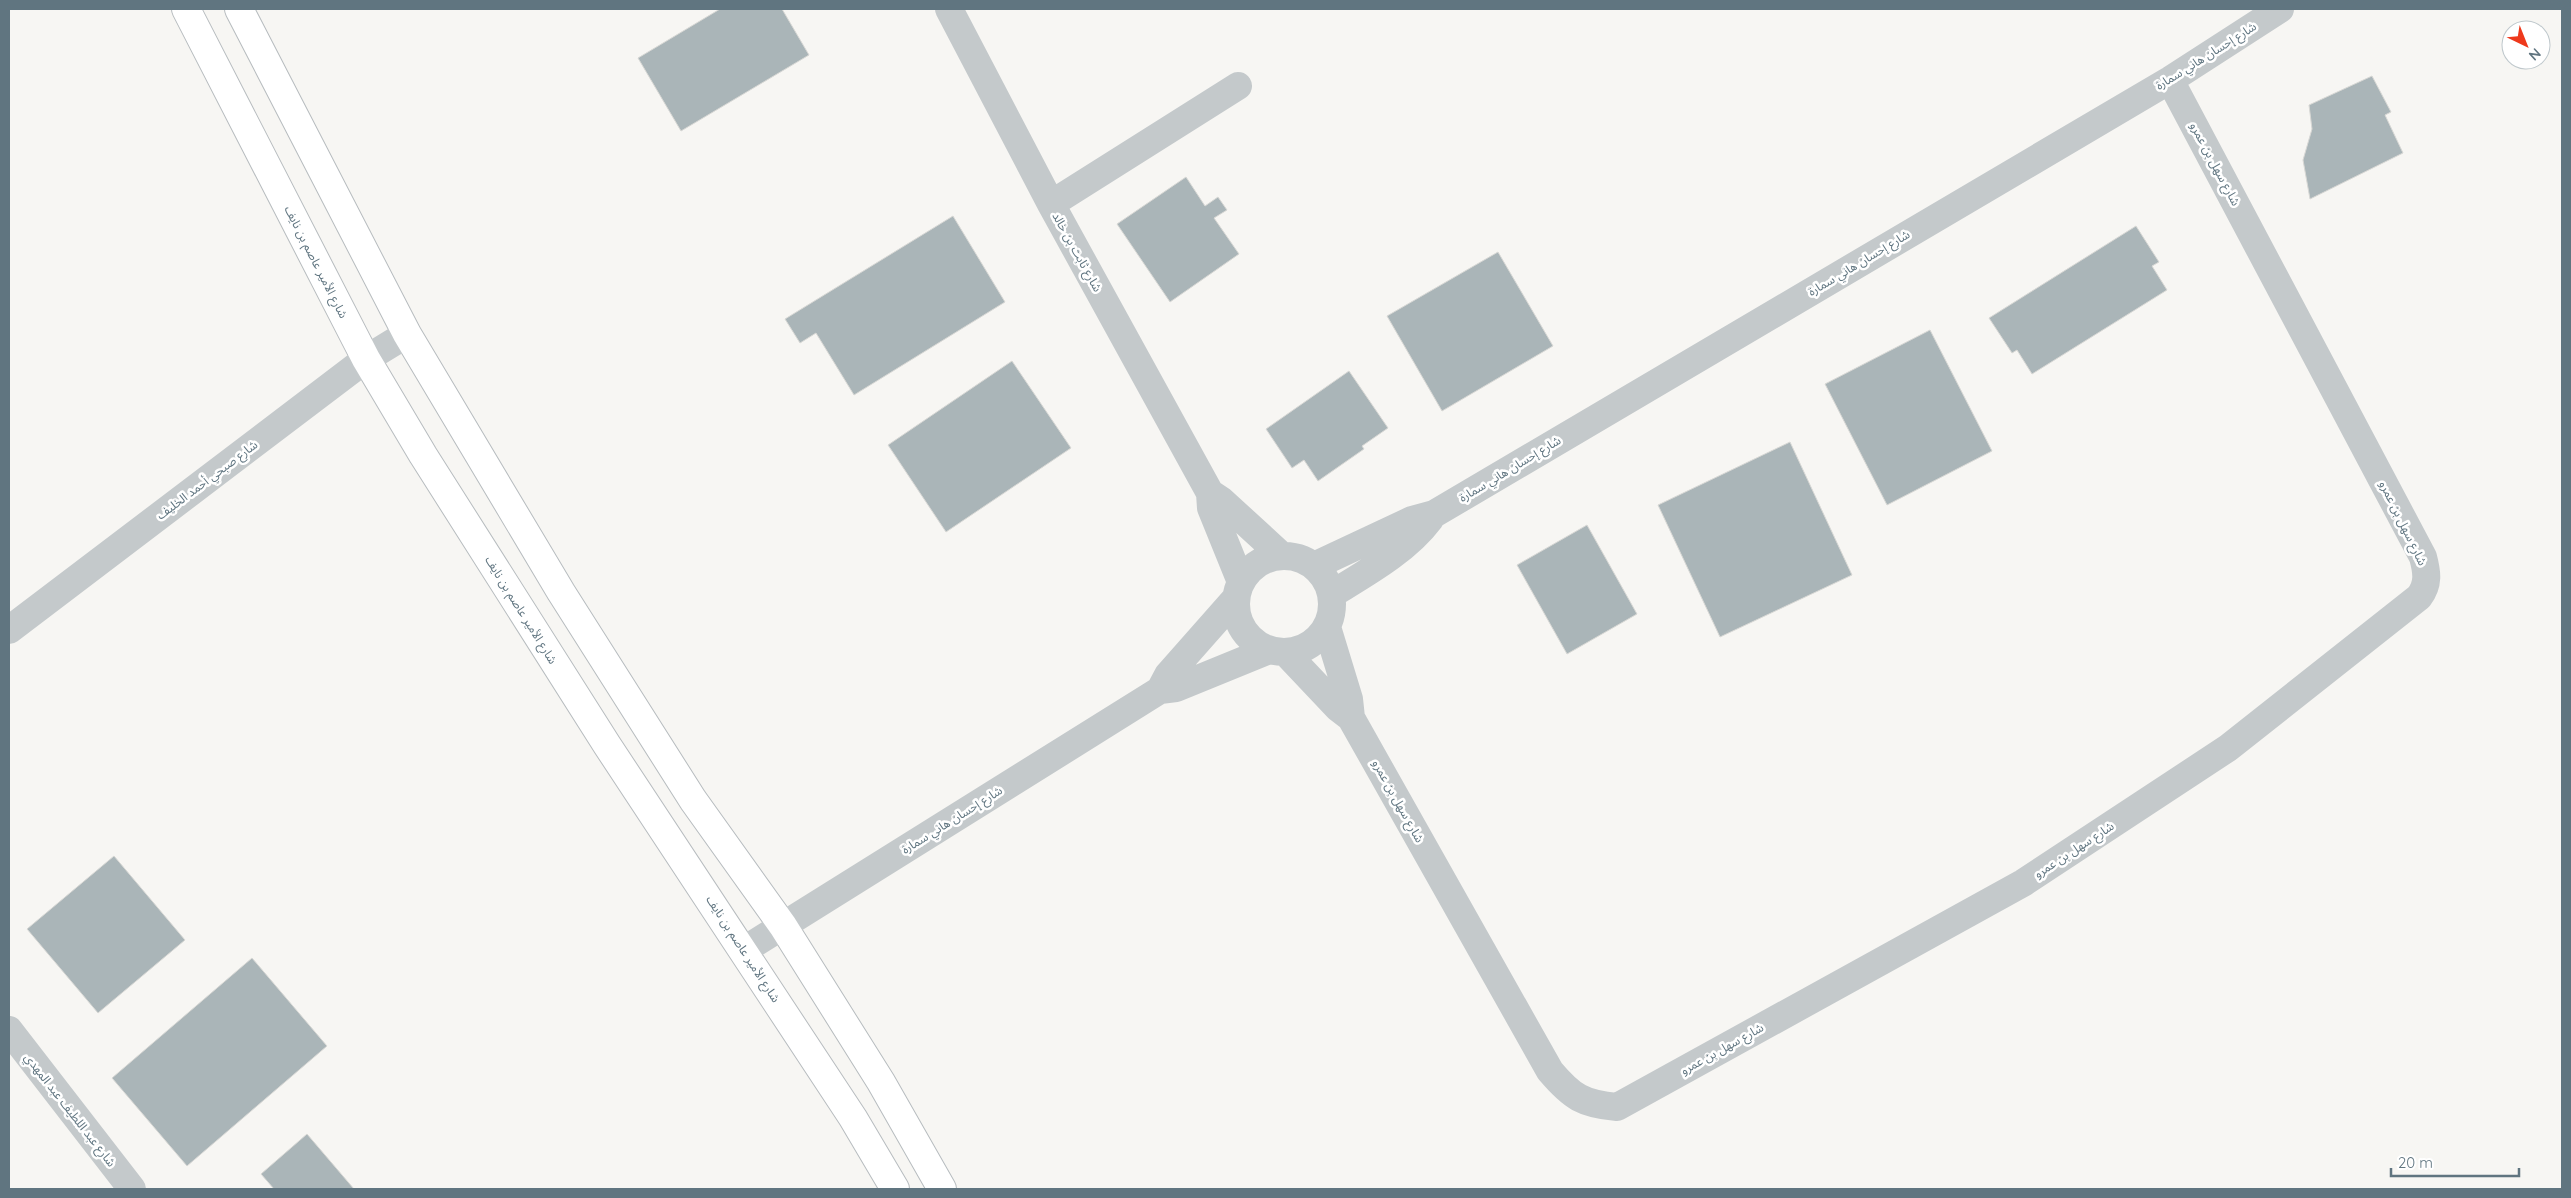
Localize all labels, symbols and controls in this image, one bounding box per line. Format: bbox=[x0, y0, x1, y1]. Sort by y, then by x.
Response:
street label: شارع إحسان هاني سمارة bbox=[2153, 18, 2260, 95]
north arrow bbox=[2501, 20, 2551, 70]
text: N bbox=[2525, 44, 2545, 65]
street label: شارع سهل بن عمرو bbox=[2185, 119, 2244, 209]
street label: شارع الأمير عاصم بن نايف bbox=[280, 203, 351, 322]
street label: شارع ثابت بن خالد bbox=[1048, 209, 1105, 295]
street label: شارع إحسان هاني سمارة bbox=[1805, 226, 1914, 301]
street label: شارع إحسان هاني سمارة bbox=[1456, 432, 1565, 507]
street label: شارع صبحي أحمد الخليف bbox=[153, 437, 262, 525]
street label: شارع سهل بن عمرو bbox=[2375, 478, 2430, 569]
street label: شارع الأمير عاصم بن نايف bbox=[480, 553, 561, 668]
street label: شارع سهل بن عمرو bbox=[1368, 757, 1427, 846]
street label: شارع إحسان هاني سمارة bbox=[899, 782, 1006, 859]
street label: شارع سهل بن عمرو bbox=[2031, 818, 2118, 883]
street label: شارع الأمير عاصم بن نايف bbox=[702, 892, 784, 1006]
street label: شارع سهل بن عمرو bbox=[1678, 1020, 1767, 1079]
street label: شارع عبد اللطيف عبد المهدي bbox=[19, 1050, 119, 1171]
scale bar bbox=[2391, 1146, 2518, 1178]
text: 20 m bbox=[2398, 1153, 2433, 1172]

